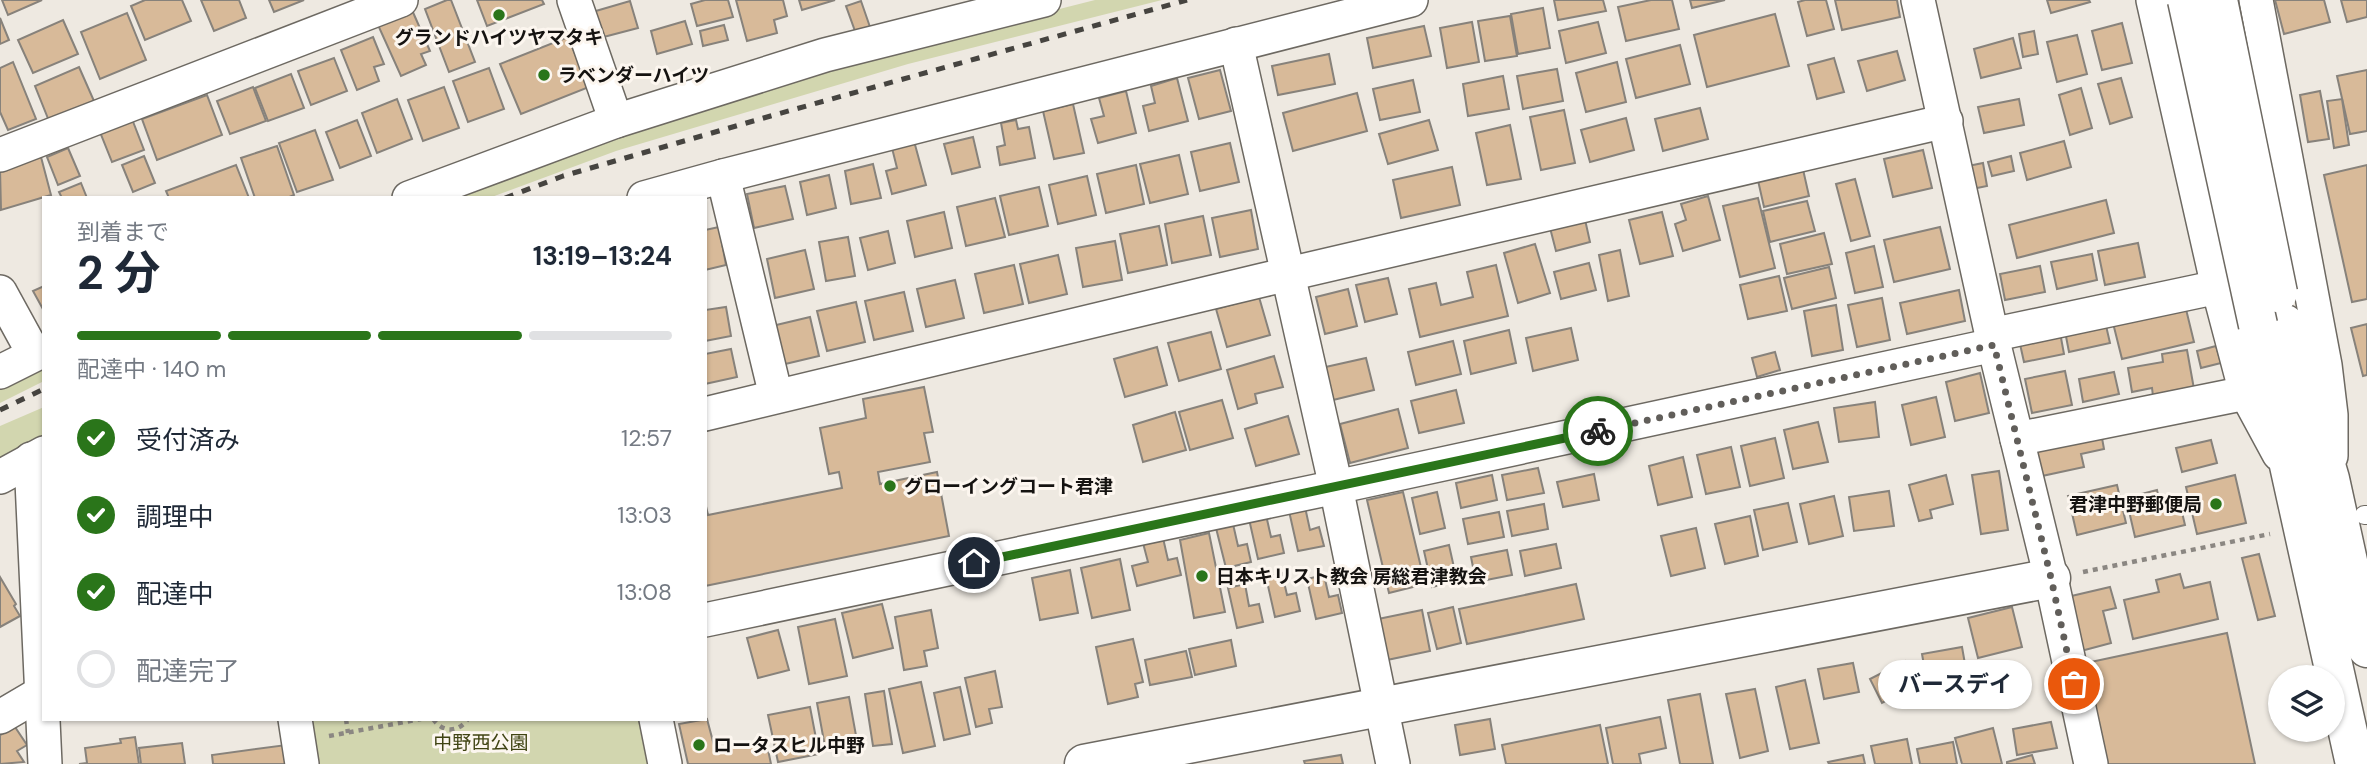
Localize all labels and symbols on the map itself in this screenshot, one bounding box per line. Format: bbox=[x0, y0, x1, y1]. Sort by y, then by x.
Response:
marker: グランドハイツヤマタキ bbox=[491, 7, 507, 23]
place label: グランドハイツヤマタキ bbox=[395, 25, 603, 50]
place label: ラベンダーハイツ bbox=[558, 63, 709, 88]
marker: ラベンダーハイツ bbox=[536, 67, 552, 83]
courier bbox=[1563, 396, 1633, 466]
place label: グローイングコート君津 bbox=[904, 474, 1113, 499]
marker: グローイングコート君津 bbox=[882, 478, 898, 494]
place label: 君津中野郵便局 bbox=[2069, 492, 2202, 517]
marker: 君津中野郵便局 bbox=[2208, 496, 2224, 512]
pin bbox=[944, 533, 1004, 593]
place label: 日本キリスト教会 房総君津教会 bbox=[1216, 564, 1486, 589]
marker: 日本キリスト教会 房総君津教会 bbox=[1194, 568, 1210, 584]
pin bbox=[2044, 654, 2104, 714]
callout: バースデイ bbox=[1878, 660, 2032, 708]
park label: 中野西公園 bbox=[433, 730, 529, 755]
place label: ロータスヒル中野 bbox=[713, 733, 865, 758]
marker: ロータスヒル中野 bbox=[691, 737, 707, 753]

